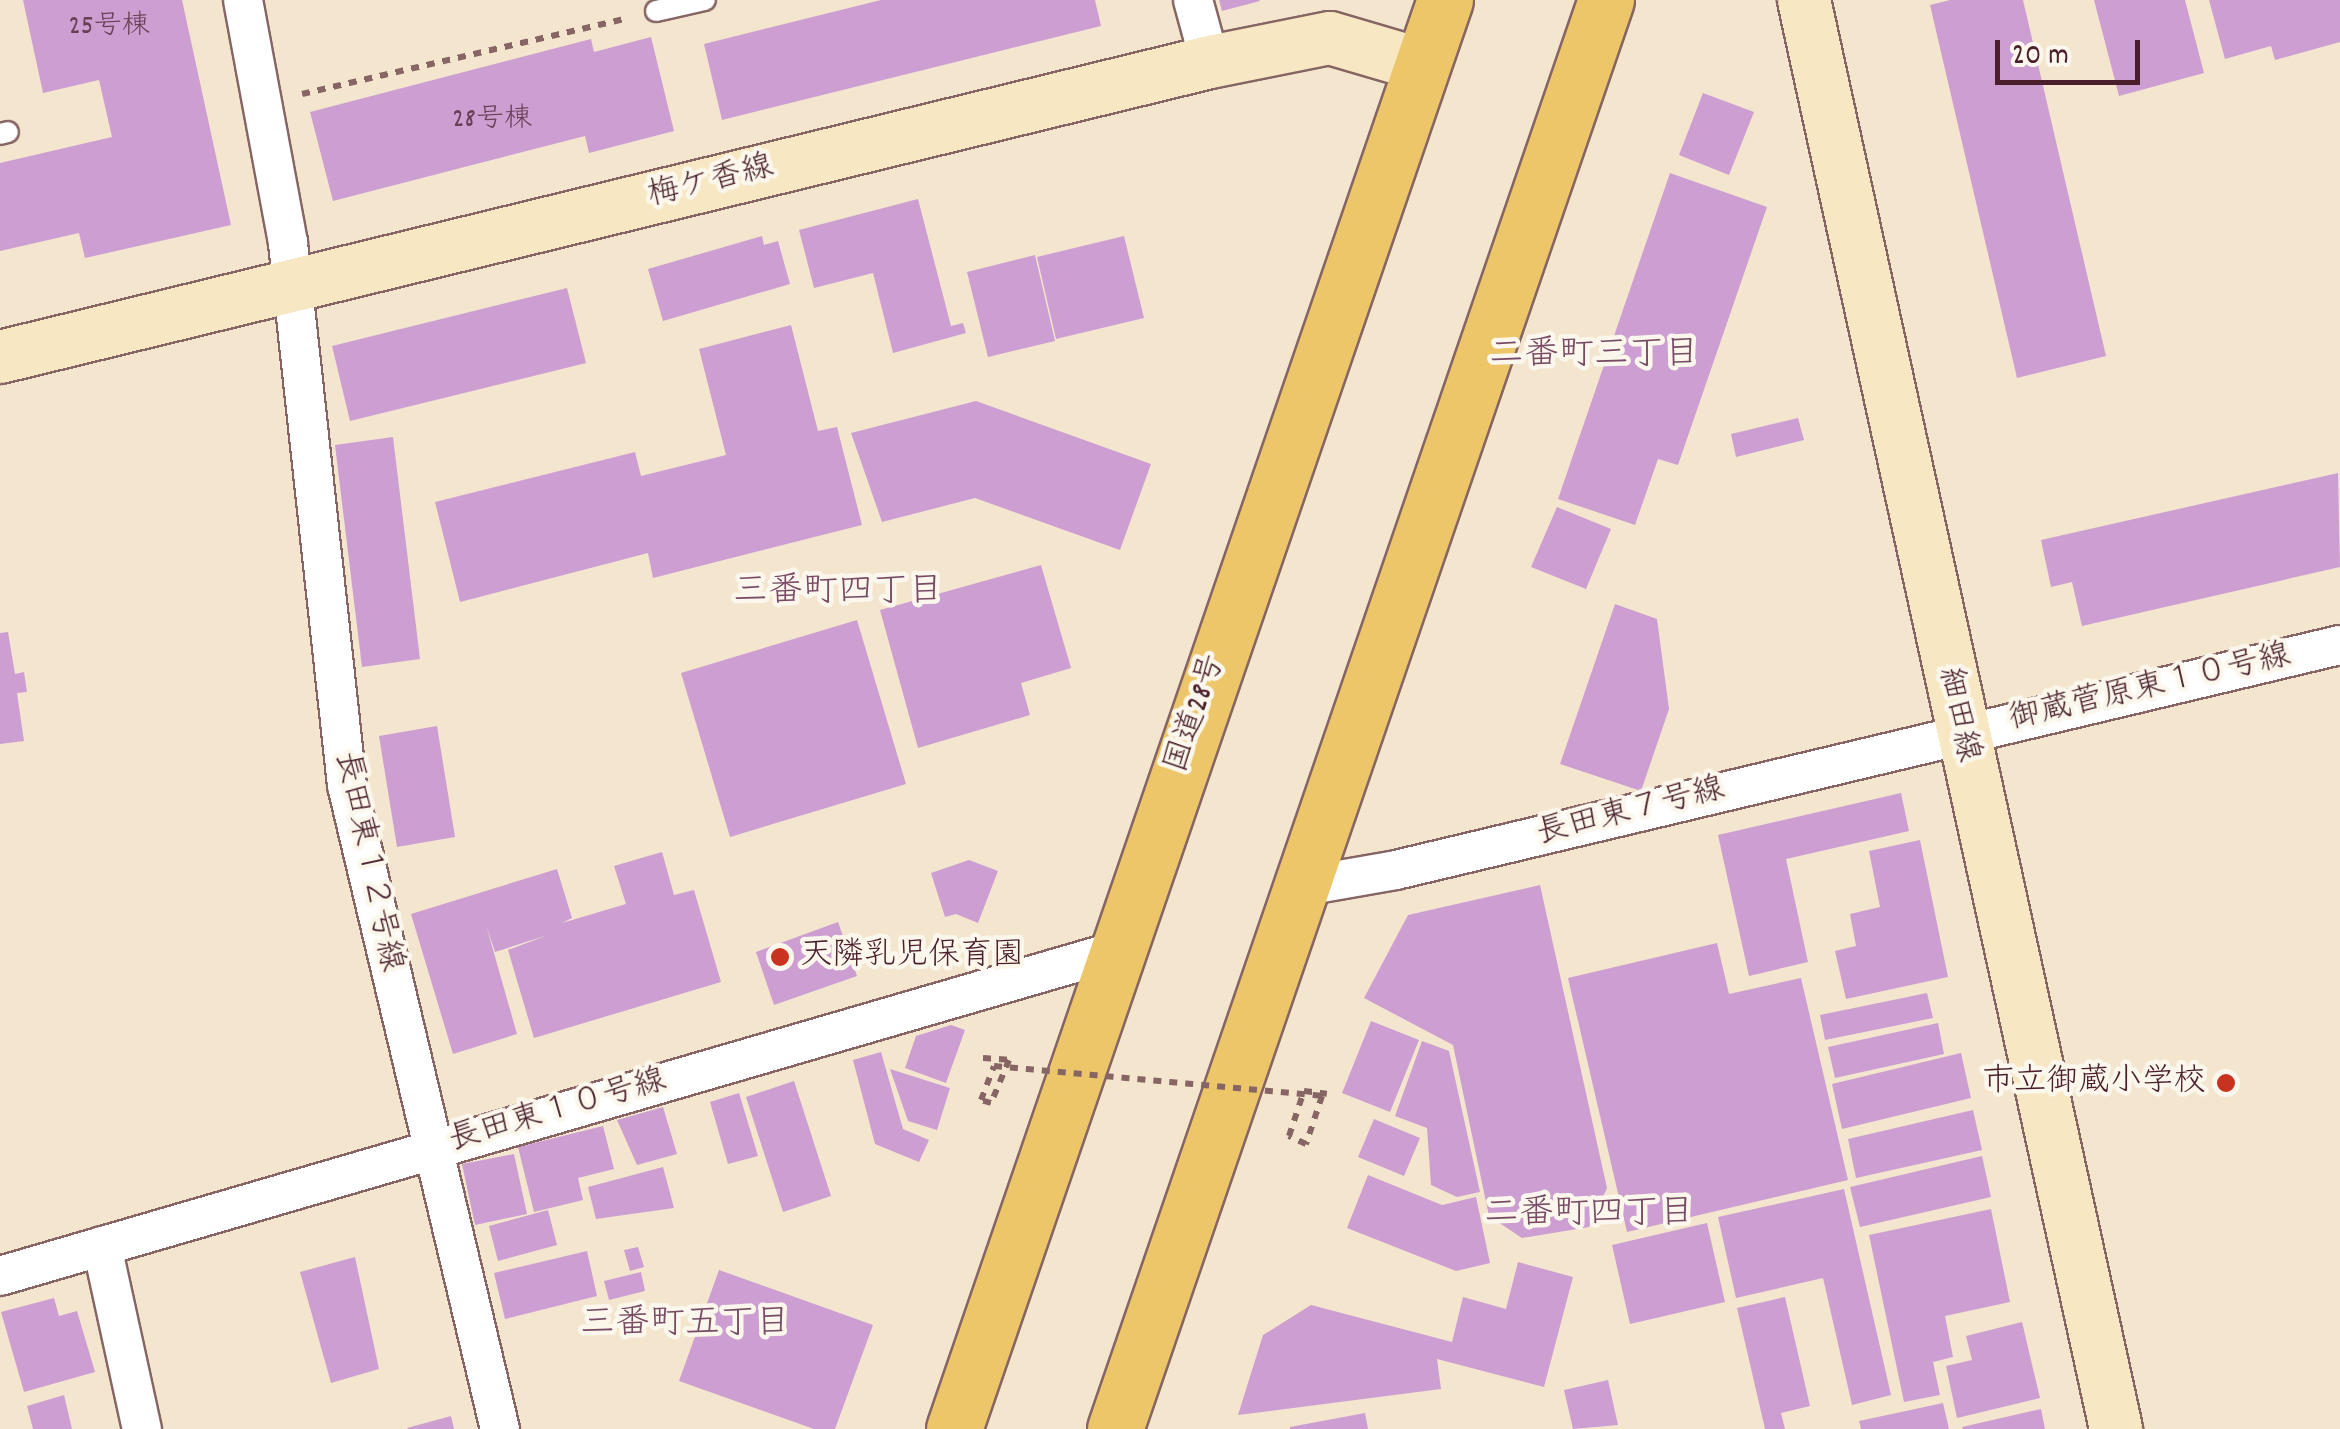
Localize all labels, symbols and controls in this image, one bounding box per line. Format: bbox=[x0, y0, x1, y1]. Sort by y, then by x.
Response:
house number: 25号棟 bbox=[68, 11, 150, 45]
scale bar bbox=[2000, 20, 2145, 82]
text: 20 m bbox=[2012, 36, 2069, 79]
house number: 28号棟 bbox=[452, 104, 532, 138]
street label: 梅ケ香線 bbox=[644, 149, 778, 217]
district label: 二番町三丁目 bbox=[1489, 335, 1699, 377]
district label: 三番町四丁目 bbox=[733, 572, 943, 614]
street label: 御蔵菅原東１０号線 bbox=[2005, 638, 2295, 740]
street label: 国道28号 bbox=[1159, 650, 1235, 778]
street label: 細田線 bbox=[1928, 664, 1986, 766]
street label: 長田東１２号線 bbox=[325, 748, 409, 976]
street label: 長田東７号線 bbox=[1533, 771, 1729, 855]
place label: 天隣乳児保育園 bbox=[800, 938, 1024, 976]
marker: 天隣乳児保育園 bbox=[769, 946, 791, 968]
street label: 長田東１０号線 bbox=[445, 1063, 671, 1161]
place label: 市立御蔵小学校 bbox=[1982, 1064, 2206, 1102]
marker: 市立御蔵小学校 bbox=[2215, 1072, 2237, 1094]
district label: 二番町四丁目 bbox=[1484, 1194, 1694, 1236]
district label: 三番町五丁目 bbox=[580, 1304, 790, 1346]

